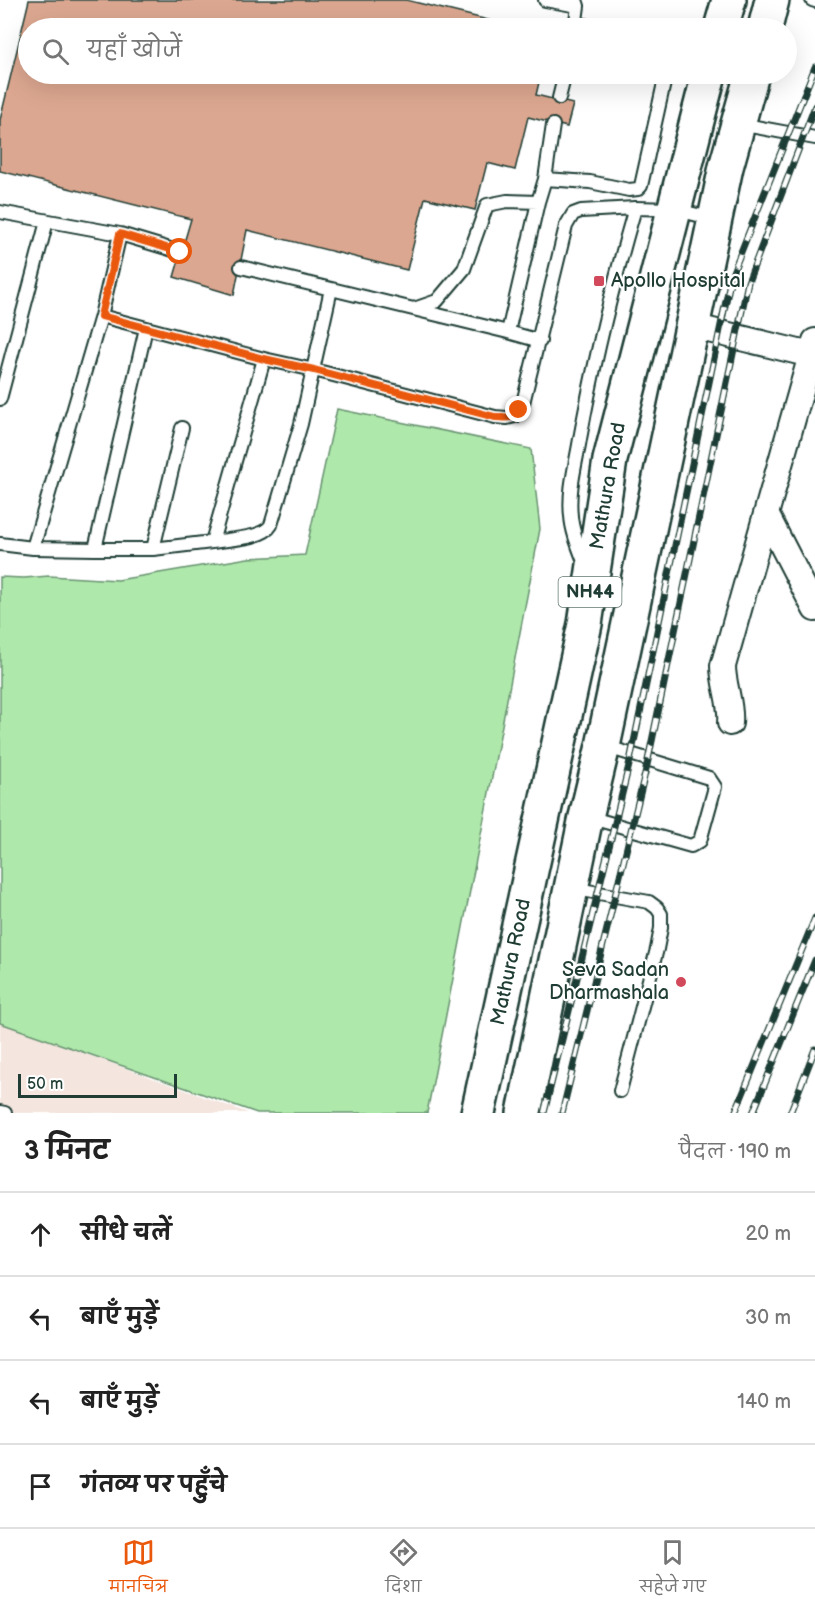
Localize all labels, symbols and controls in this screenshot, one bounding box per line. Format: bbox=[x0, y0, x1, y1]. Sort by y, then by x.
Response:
search box bbox=[18, 18, 797, 84]
icon: search bbox=[39, 35, 72, 68]
text: यहाँ खोजें bbox=[87, 37, 182, 64]
route start bbox=[166, 238, 192, 264]
place label: Apollo Hospital bbox=[611, 269, 745, 293]
marker: Apollo Hospital bbox=[592, 274, 606, 288]
route end bbox=[505, 396, 531, 422]
street label: Mathura Road bbox=[585, 421, 631, 551]
road number: NH44 bbox=[558, 577, 622, 607]
street label: Mathura Road bbox=[486, 897, 536, 1027]
place label: Seva Sadan Dharmashala bbox=[549, 958, 669, 1005]
marker: Seva Sadan Dharmashala bbox=[674, 975, 688, 989]
scale bar bbox=[18, 1071, 177, 1098]
text: 50 m bbox=[27, 1075, 63, 1094]
text: 3 मिनट bbox=[24, 1136, 109, 1167]
text: पैदल · 190 m bbox=[679, 1140, 791, 1164]
icon: ahead bbox=[24, 1218, 57, 1251]
text: सीधे चलें bbox=[81, 1220, 171, 1247]
text: 20 m bbox=[746, 1222, 791, 1246]
icon: left bbox=[24, 1302, 57, 1335]
text: बाएँ मुड़ें bbox=[81, 1304, 159, 1331]
text: 30 m bbox=[745, 1306, 791, 1330]
icon: left bbox=[24, 1386, 57, 1419]
text: बाएँ मुड़ें bbox=[81, 1388, 159, 1415]
text: 140 m bbox=[737, 1390, 791, 1414]
icon: arrive bbox=[24, 1470, 57, 1503]
text: गंतव्य पर पहुँचे bbox=[81, 1472, 227, 1499]
tab: मानचित्र bbox=[109, 1536, 168, 1604]
tab: दिशा bbox=[385, 1536, 422, 1604]
tab: सहेजे गए bbox=[639, 1536, 706, 1604]

